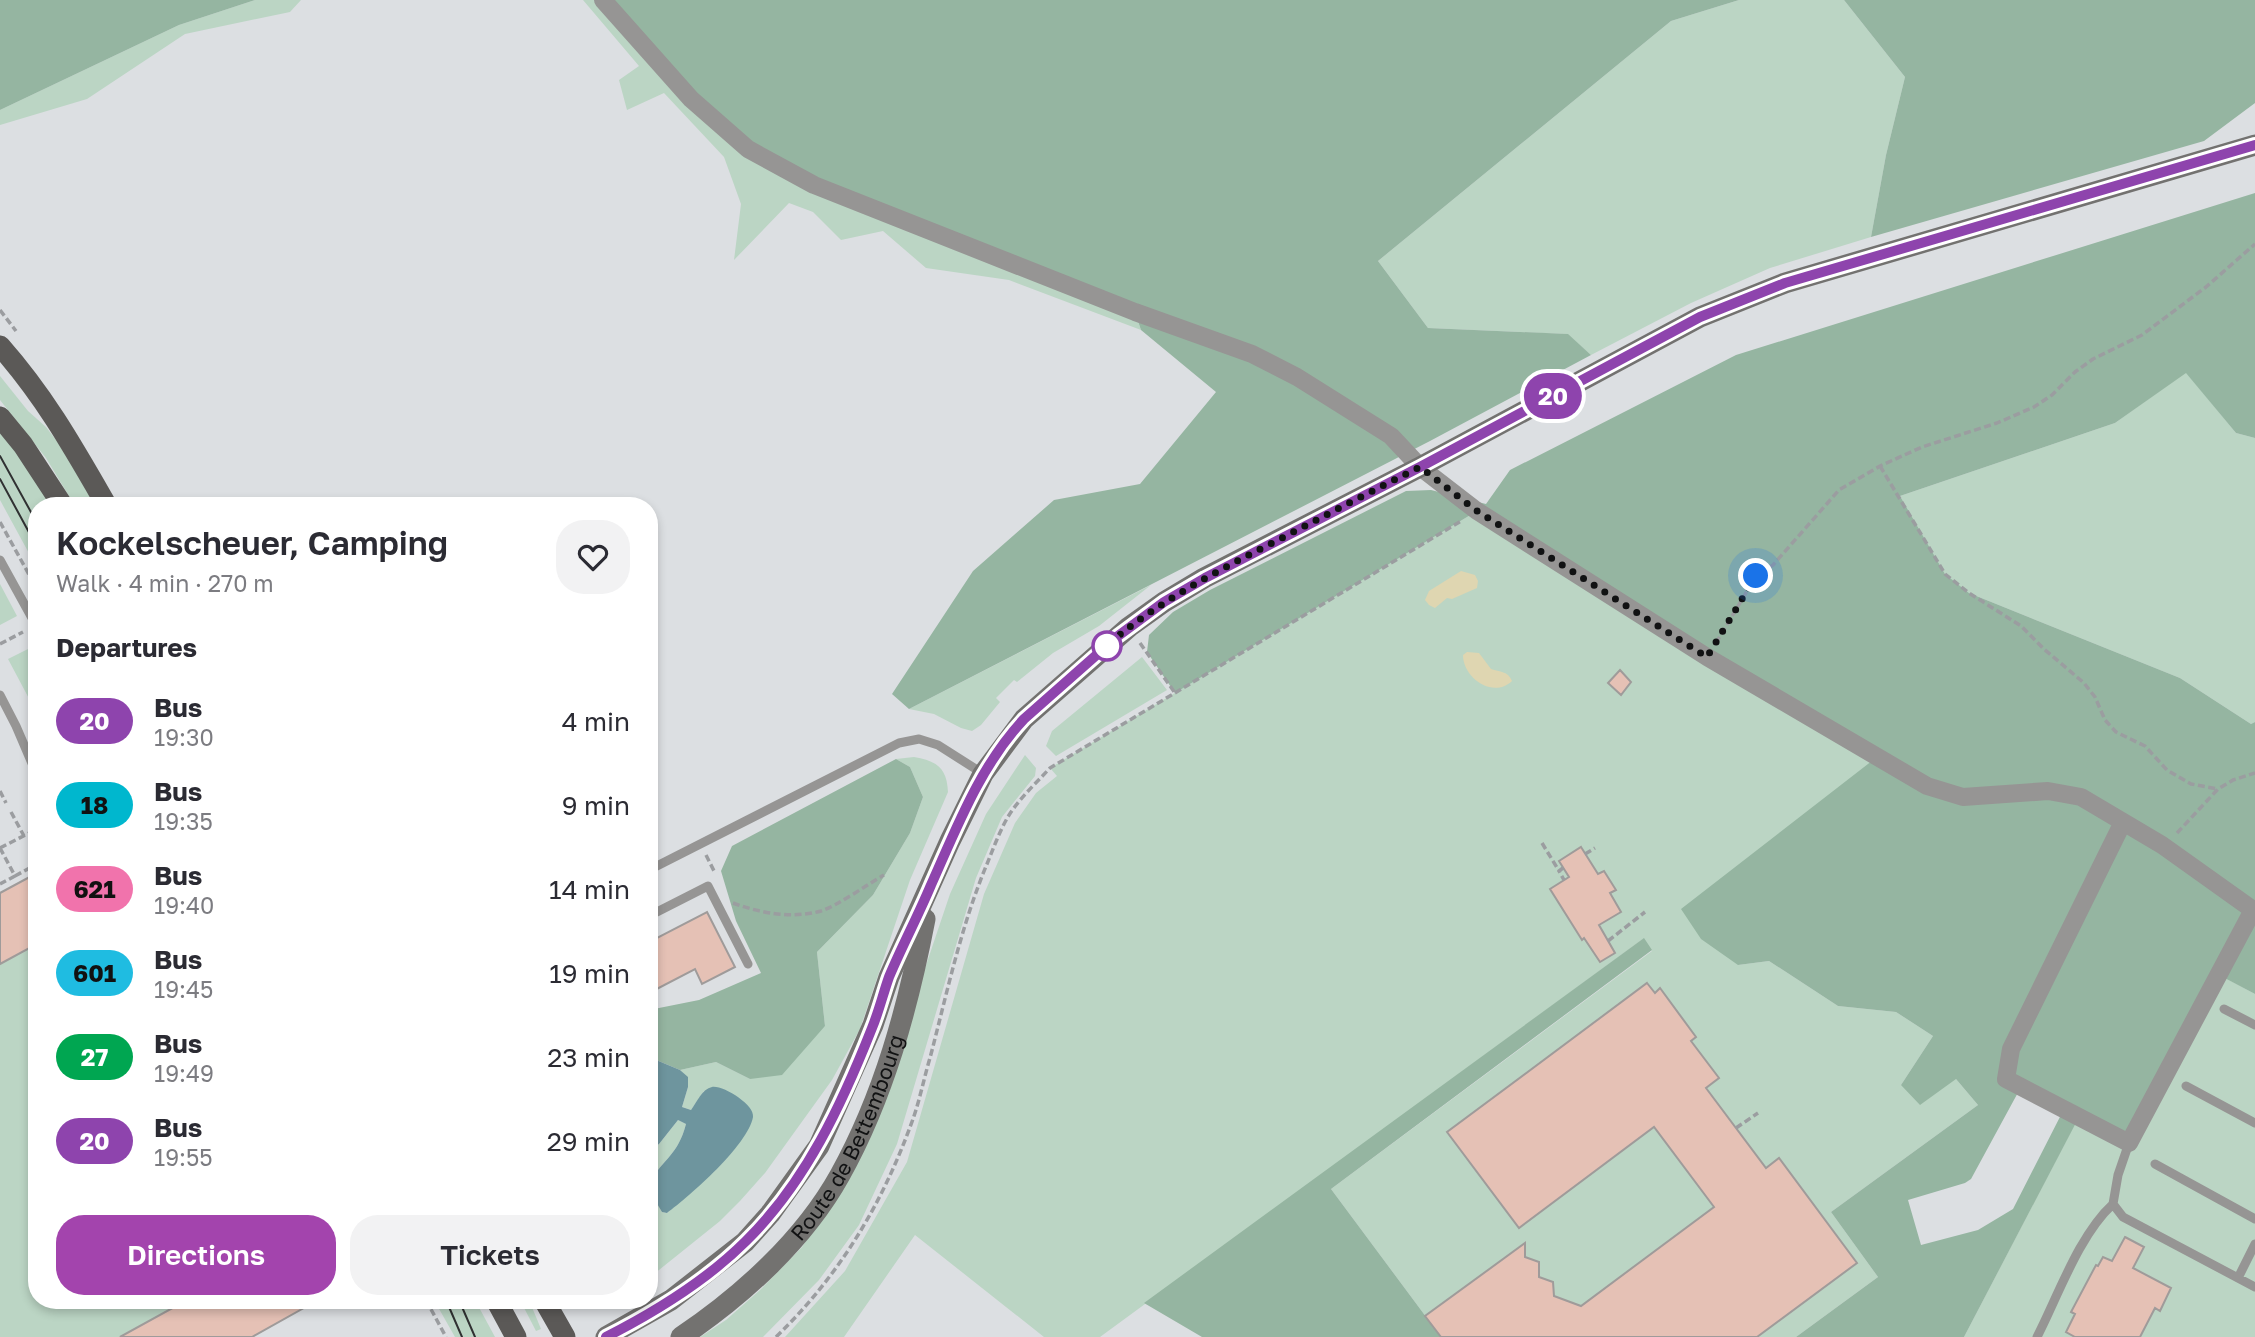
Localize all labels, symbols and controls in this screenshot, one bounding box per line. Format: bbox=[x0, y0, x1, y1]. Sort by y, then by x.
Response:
line badge: 20 bbox=[1522, 373, 1584, 419]
text: 20 bbox=[1538, 381, 1568, 410]
button: heart bbox=[556, 520, 630, 594]
text: Kockelscheuer, Camping bbox=[56, 523, 448, 562]
your location bbox=[1738, 558, 1773, 593]
text: Walk · 4 min · 270 m bbox=[56, 569, 274, 597]
unlabelled marker bbox=[1092, 631, 1122, 661]
text: Departures bbox=[56, 632, 197, 663]
text: Bus bbox=[154, 692, 202, 723]
text: 20 bbox=[79, 706, 110, 735]
text: 4 min bbox=[562, 706, 630, 737]
text: 19:30 bbox=[154, 723, 214, 751]
text: Bus bbox=[154, 776, 202, 807]
text: 18 bbox=[81, 790, 108, 819]
text: 9 min bbox=[562, 790, 630, 821]
text: 19:35 bbox=[154, 807, 213, 835]
text: Bus bbox=[154, 860, 202, 891]
text: 621 bbox=[73, 874, 116, 903]
text: 14 min bbox=[549, 874, 630, 905]
text: 19:40 bbox=[154, 891, 214, 919]
text: Bus bbox=[154, 944, 202, 975]
text: 601 bbox=[73, 958, 116, 987]
text: 19 min bbox=[549, 958, 630, 989]
text: 19:45 bbox=[154, 975, 213, 1003]
text: Bus bbox=[154, 1028, 202, 1059]
street label: Route de Bettembourg bbox=[785, 1031, 909, 1246]
text: 27 bbox=[81, 1042, 108, 1071]
text: 23 min bbox=[547, 1042, 630, 1073]
text: 19:49 bbox=[154, 1059, 214, 1087]
text: Bus bbox=[154, 1112, 202, 1143]
text: 20 bbox=[79, 1126, 110, 1155]
text: 29 min bbox=[547, 1126, 630, 1157]
text: 19:55 bbox=[154, 1143, 213, 1171]
button: Directions bbox=[56, 1215, 336, 1295]
button: Tickets bbox=[350, 1215, 630, 1295]

